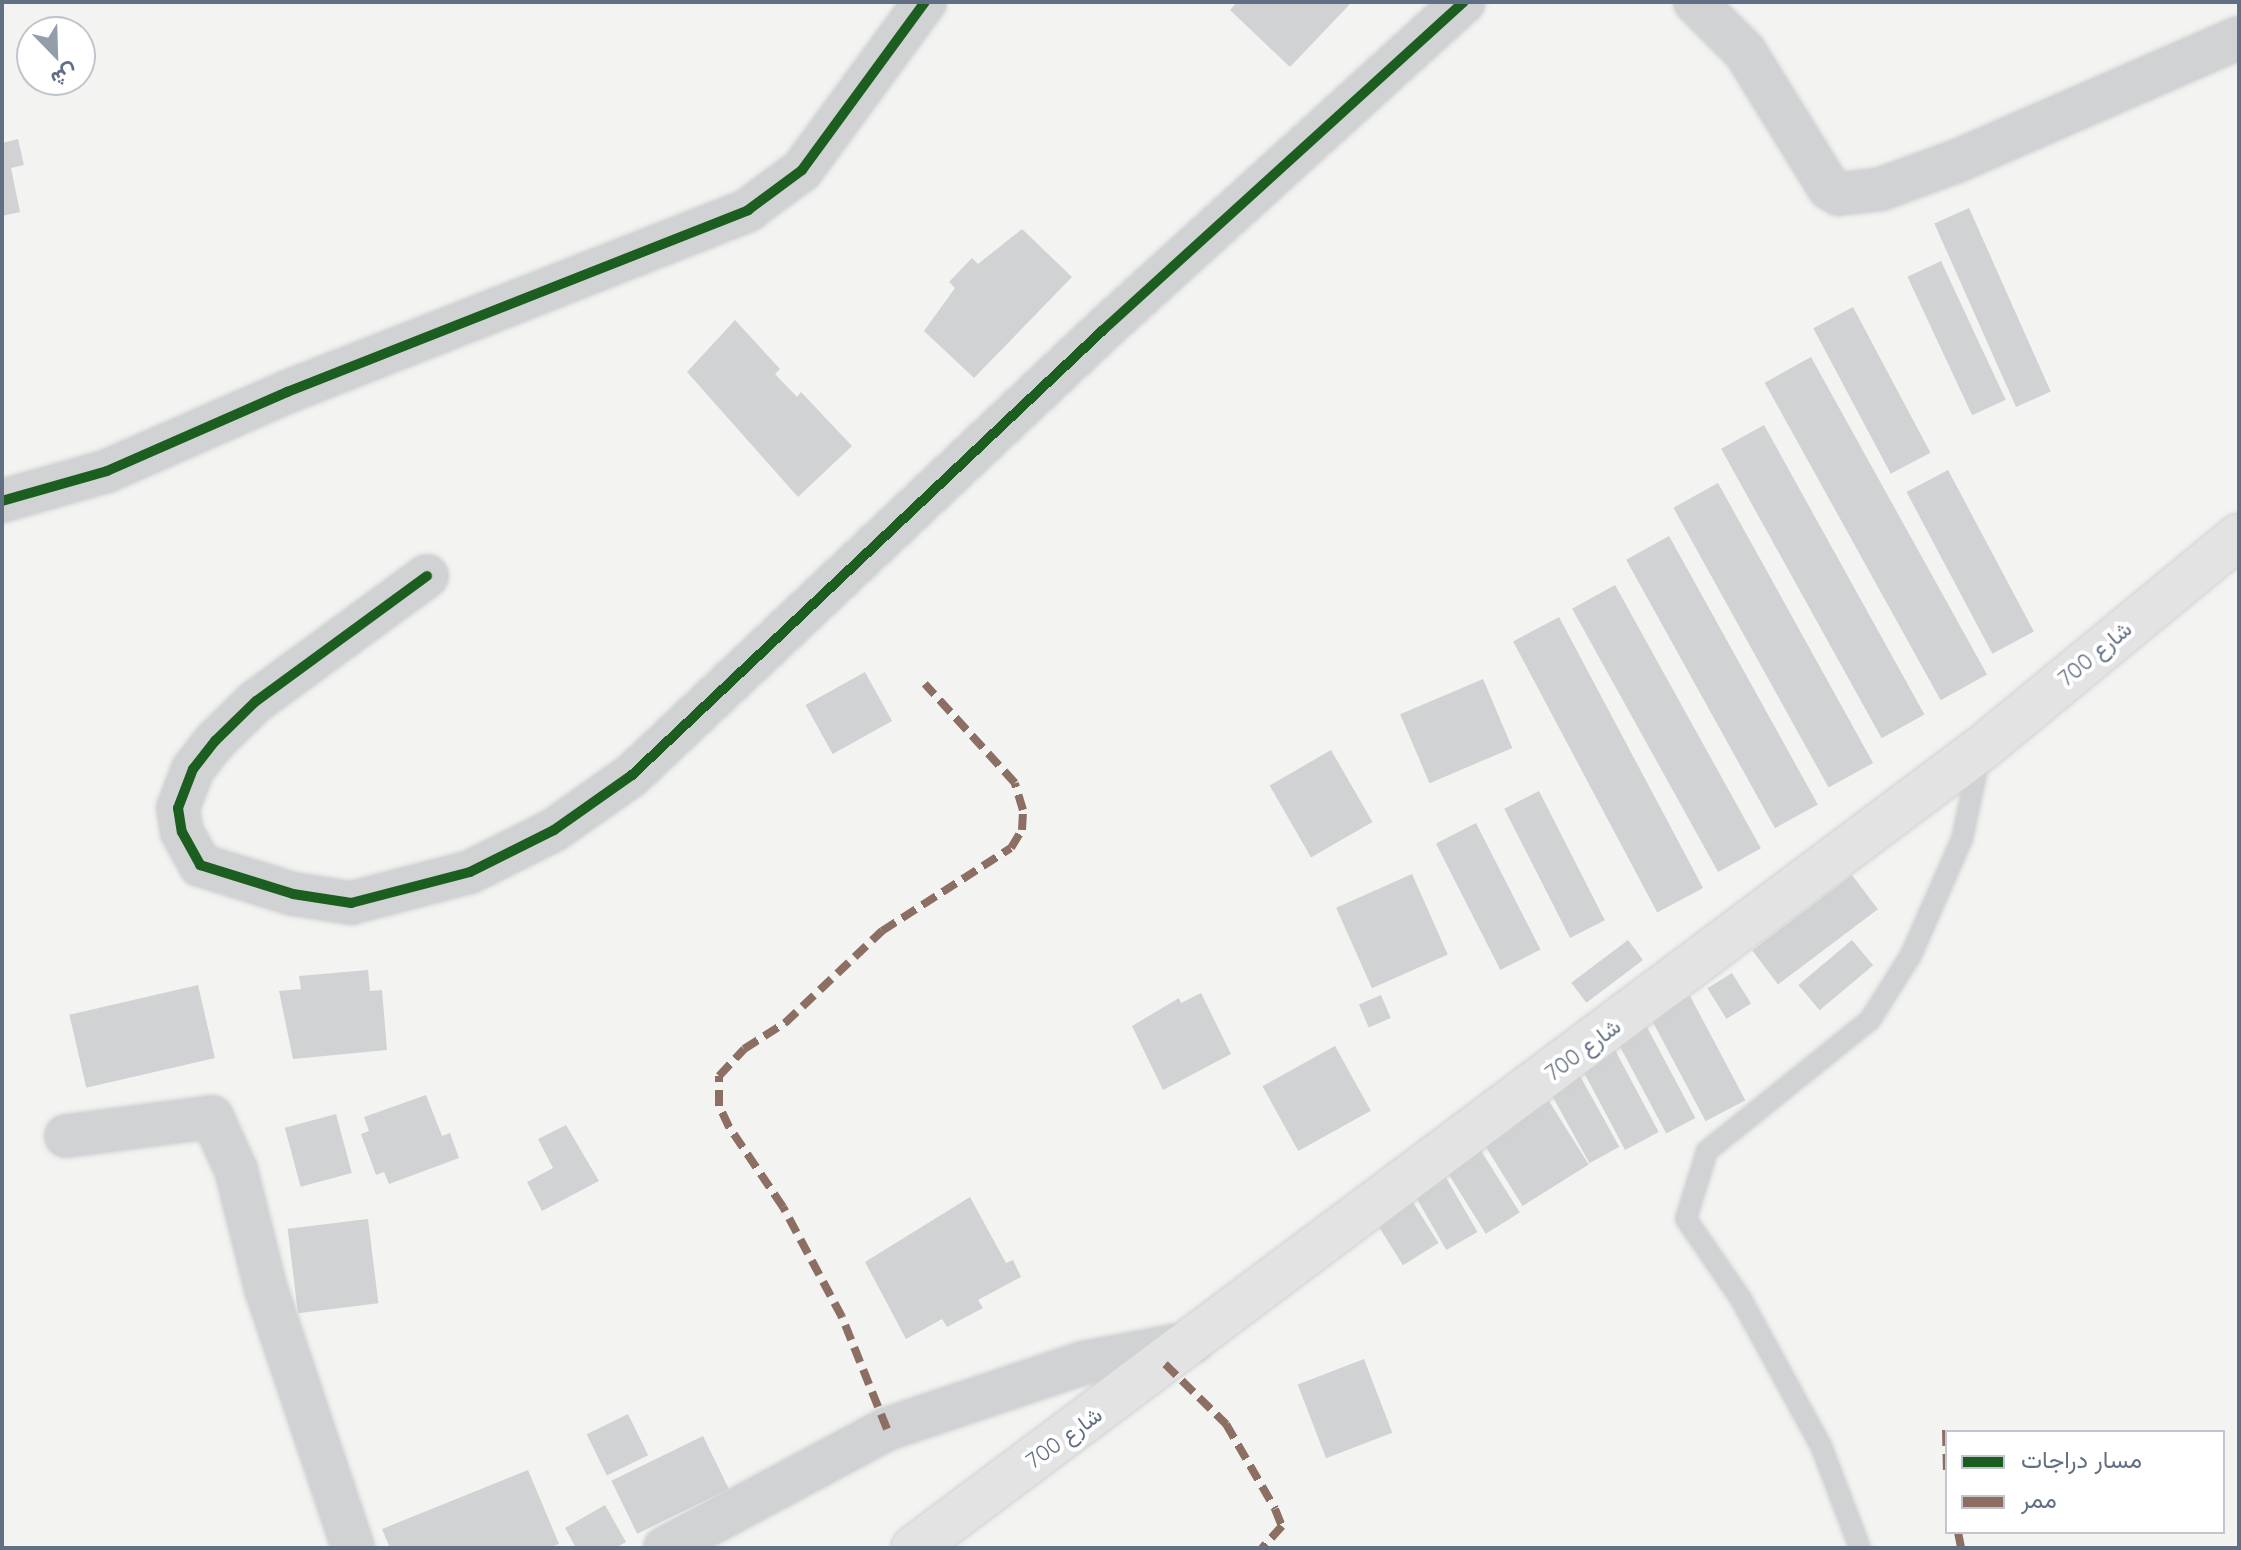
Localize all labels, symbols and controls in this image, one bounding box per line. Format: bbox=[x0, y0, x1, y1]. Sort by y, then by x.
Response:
north arrow bbox=[16, 16, 96, 96]
text: ش bbox=[47, 58, 82, 94]
street label: شارع 700 bbox=[2053, 616, 2137, 692]
street label: شارع 700 bbox=[1540, 1013, 1626, 1087]
street label: شارع 700 bbox=[1021, 1402, 1107, 1474]
legend bbox=[1945, 1430, 2225, 1534]
text: مسار دراجات bbox=[2021, 1444, 2142, 1474]
text: ممر bbox=[2021, 1484, 2057, 1514]

